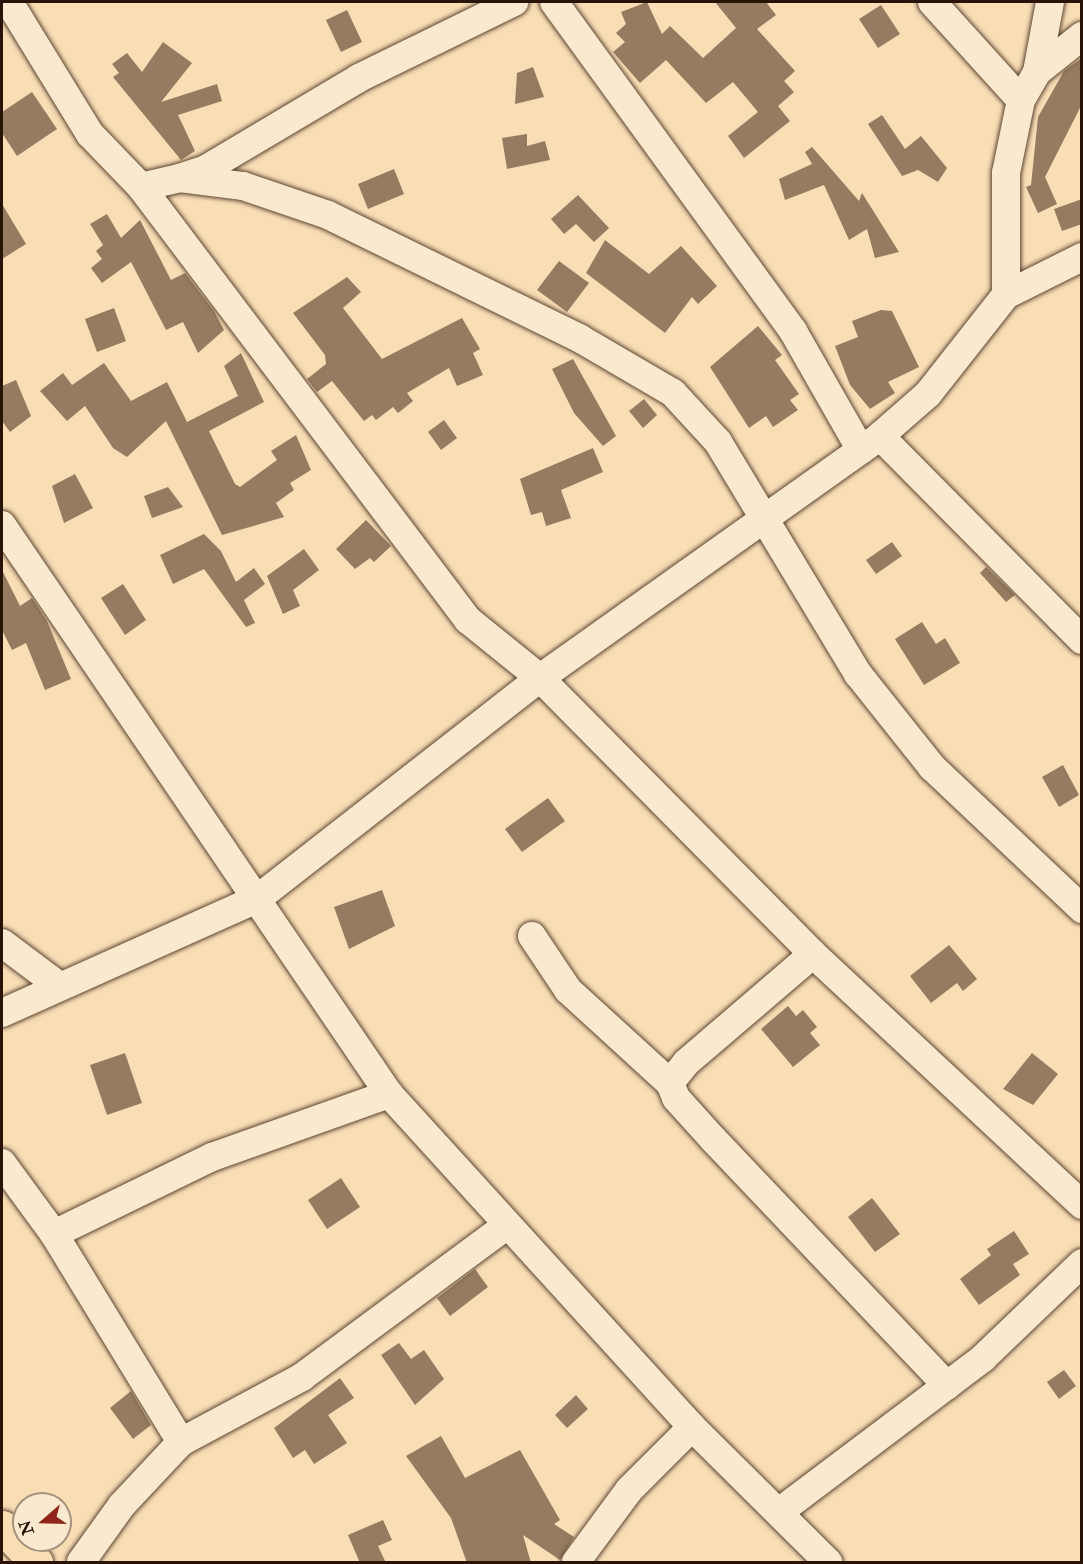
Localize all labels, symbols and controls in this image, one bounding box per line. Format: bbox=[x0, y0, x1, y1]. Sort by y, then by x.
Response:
north arrow bbox=[12, 1492, 72, 1552]
text: N bbox=[15, 1517, 39, 1538]

